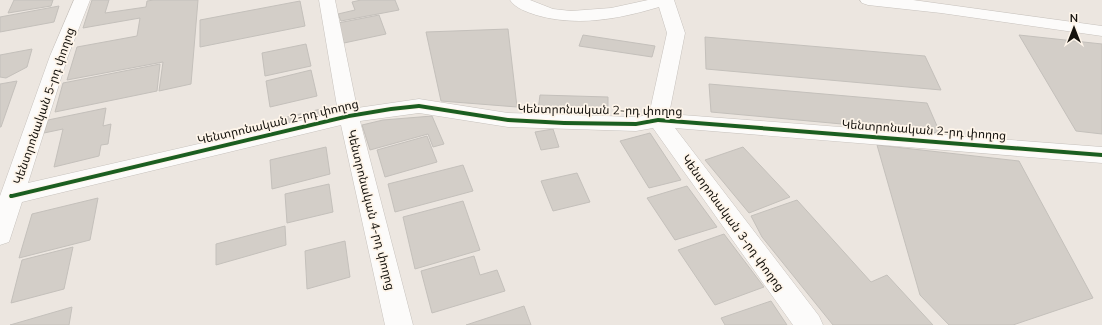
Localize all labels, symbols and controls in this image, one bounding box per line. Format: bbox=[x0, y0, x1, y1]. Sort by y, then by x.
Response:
north arrow bbox=[1054, 8, 1094, 48]
text: N bbox=[1070, 11, 1078, 25]
street label: Կենտրոնական 5-րդ փողոց bbox=[10, 25, 77, 186]
street label: Կենտրոնական 2-րդ փողոց bbox=[196, 96, 360, 147]
street label: Կենտրոնական 2-րդ փողոց bbox=[517, 101, 683, 118]
street label: Կենտրոնական 2-րդ փողոց bbox=[841, 116, 1007, 143]
street label: Կենտրոնական 4-րդ փողոց bbox=[344, 128, 399, 292]
street label: Կենտրոնական 3-րդ փողոց bbox=[679, 152, 788, 294]

